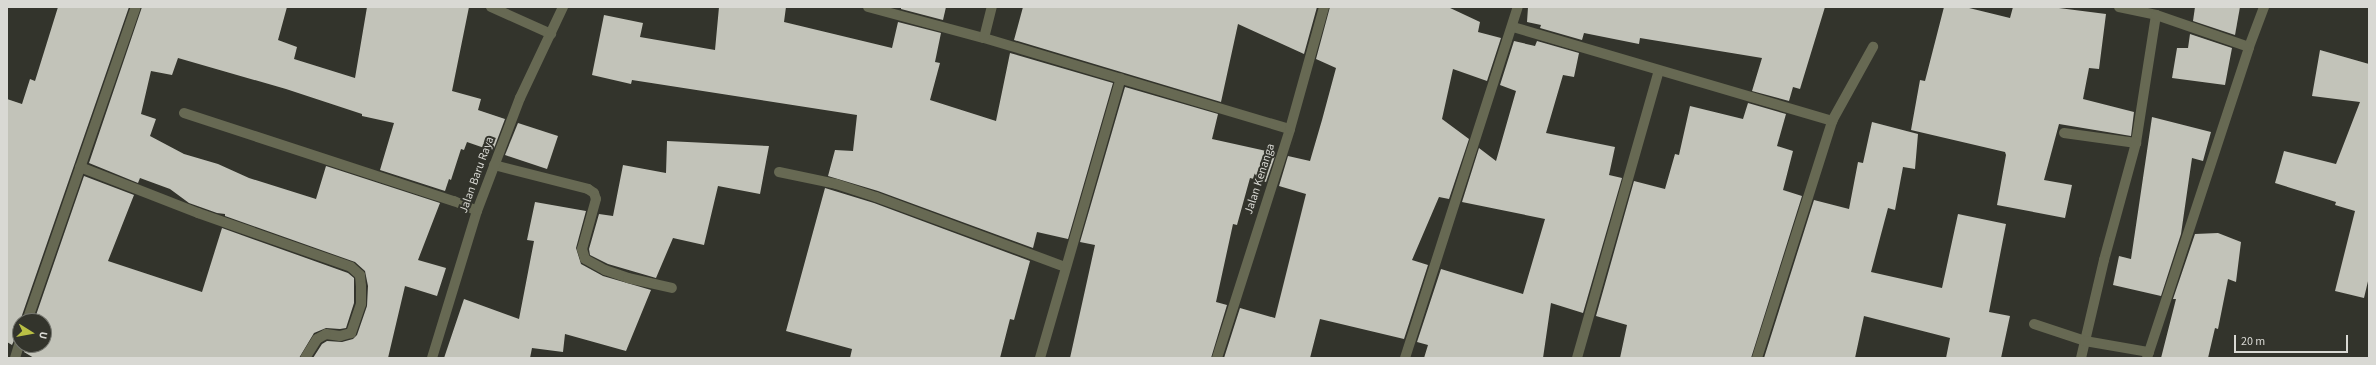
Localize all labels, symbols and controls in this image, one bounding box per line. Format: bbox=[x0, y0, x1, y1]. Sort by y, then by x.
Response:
street label: Jalan Baru Raya bbox=[457, 135, 497, 215]
street label: Jalan Kenanga bbox=[1242, 142, 1278, 216]
north arrow bbox=[12, 313, 52, 353]
scale bar bbox=[2236, 327, 2350, 353]
text: U bbox=[35, 330, 51, 340]
text: 20 m bbox=[2241, 333, 2265, 350]

